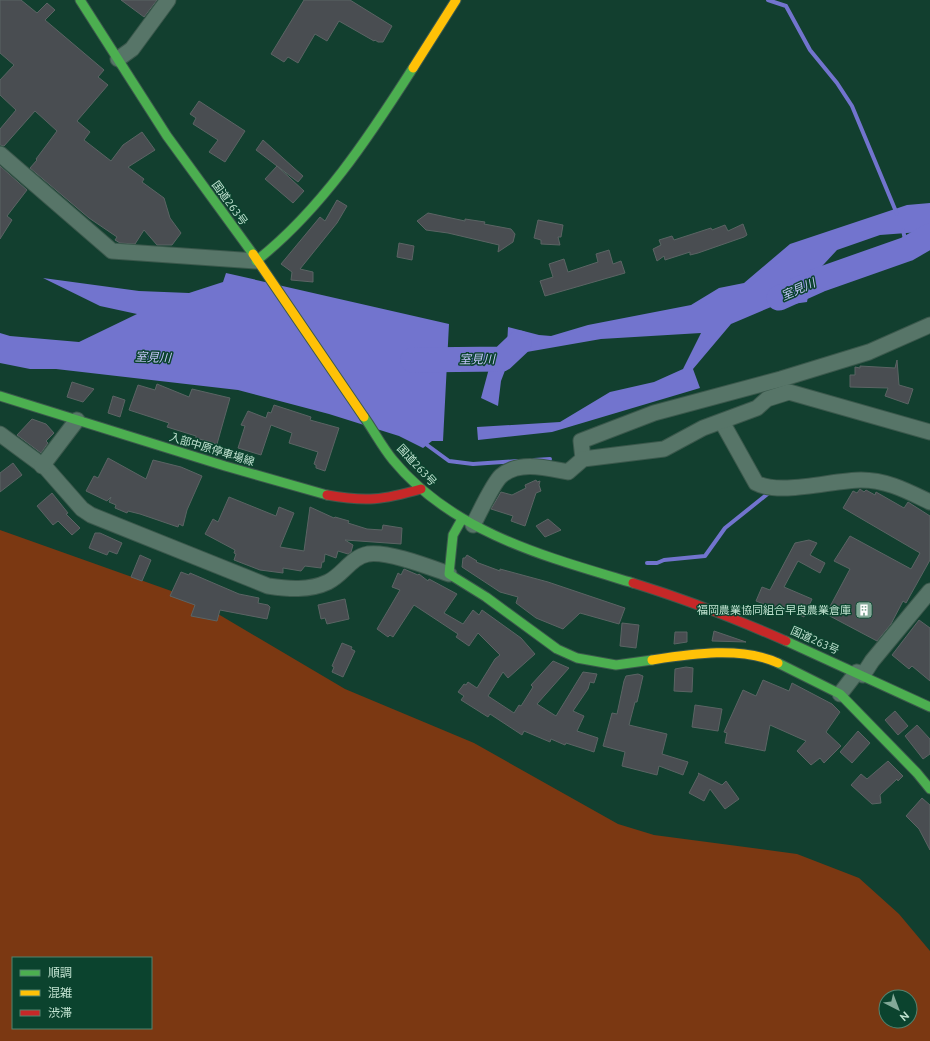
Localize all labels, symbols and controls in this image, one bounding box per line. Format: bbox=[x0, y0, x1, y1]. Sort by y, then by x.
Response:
street label: 国道263号 bbox=[210, 179, 250, 227]
water label: 室見川 bbox=[779, 275, 819, 302]
water label: 室見川 bbox=[135, 350, 173, 364]
water label: 室見川 bbox=[459, 352, 497, 366]
street label: 入部中原停車場線 bbox=[168, 430, 256, 468]
street label: 国道263号 bbox=[395, 442, 439, 488]
building icon: 福岡農業協同組合早良農業倉庫 bbox=[854, 600, 874, 620]
place label: 福岡農業協同組合早良農業倉庫 bbox=[697, 604, 851, 616]
street label: 国道263号 bbox=[789, 624, 841, 656]
legend bbox=[12, 957, 152, 1029]
text: 順調 bbox=[48, 966, 72, 979]
text: 混雑 bbox=[48, 986, 72, 999]
north arrow bbox=[878, 989, 918, 1029]
text: 渋滞 bbox=[48, 1006, 72, 1019]
text: N bbox=[898, 1009, 912, 1024]

